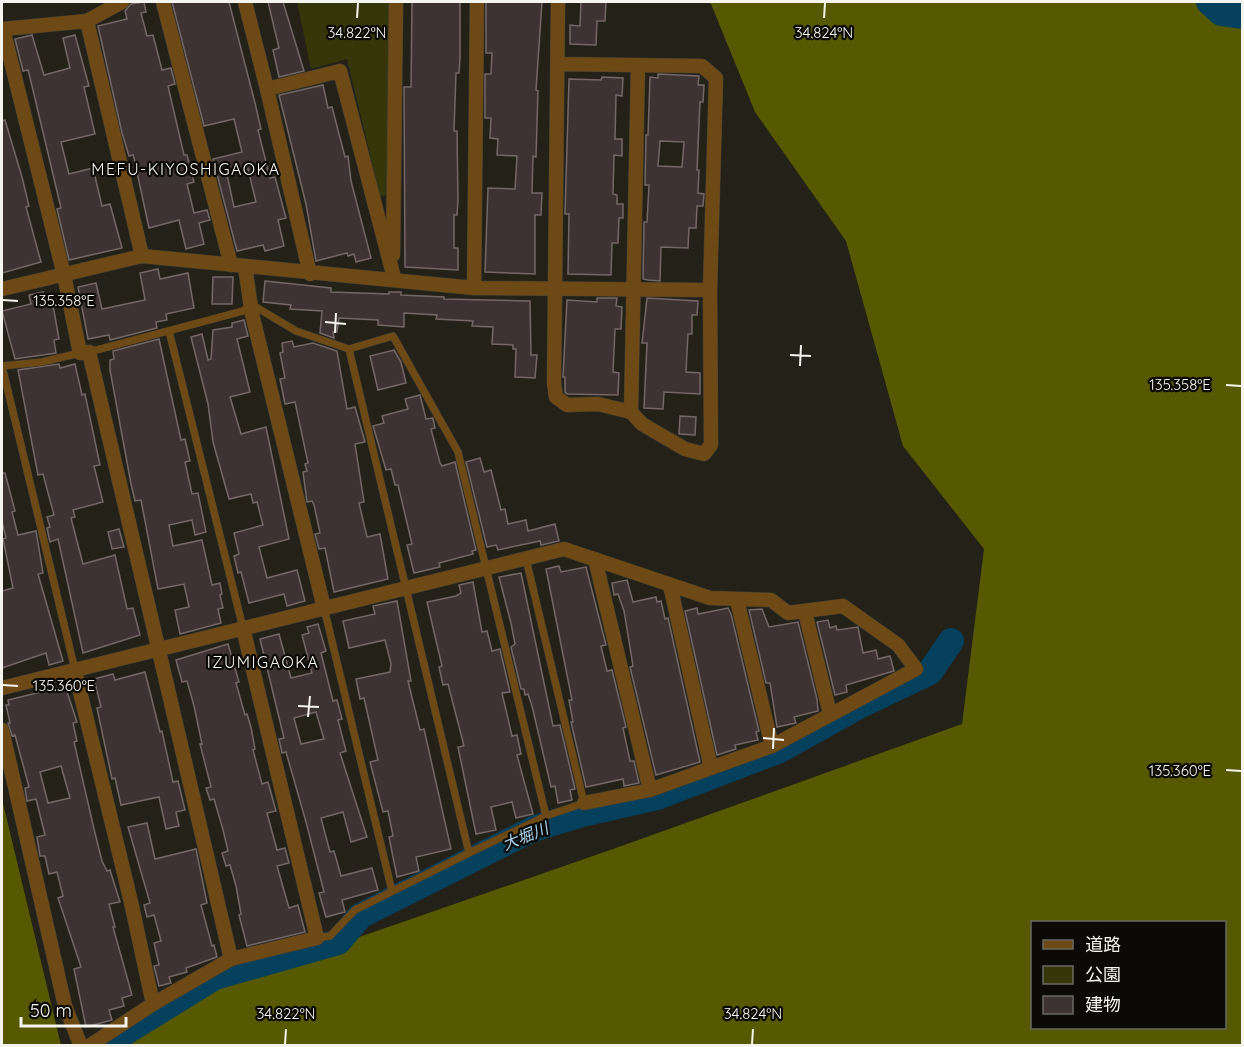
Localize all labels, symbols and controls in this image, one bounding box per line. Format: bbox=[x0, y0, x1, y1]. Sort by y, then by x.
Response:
text: 34.822°N bbox=[327, 23, 387, 42]
text: 34.824°N bbox=[795, 23, 853, 42]
district label: MEFU-KIYOSHIGAOKA bbox=[91, 159, 281, 179]
text: 135.358°E bbox=[33, 291, 95, 310]
text: 135.358°E bbox=[1149, 375, 1211, 394]
district label: IZUMIGAOKA bbox=[207, 652, 319, 672]
text: 135.360°E bbox=[33, 676, 95, 695]
text: 135.360°E bbox=[1149, 761, 1211, 780]
water label: 大堀川 bbox=[499, 817, 553, 854]
legend bbox=[1031, 921, 1226, 1029]
text: 道路 bbox=[1085, 933, 1121, 956]
text: 公園 bbox=[1085, 963, 1121, 986]
scale bar bbox=[21, 990, 126, 1028]
text: 建物 bbox=[1085, 993, 1121, 1016]
text: 50 m bbox=[30, 999, 72, 1022]
text: 34.822°N bbox=[256, 1004, 316, 1023]
text: 34.824°N bbox=[724, 1004, 782, 1023]

